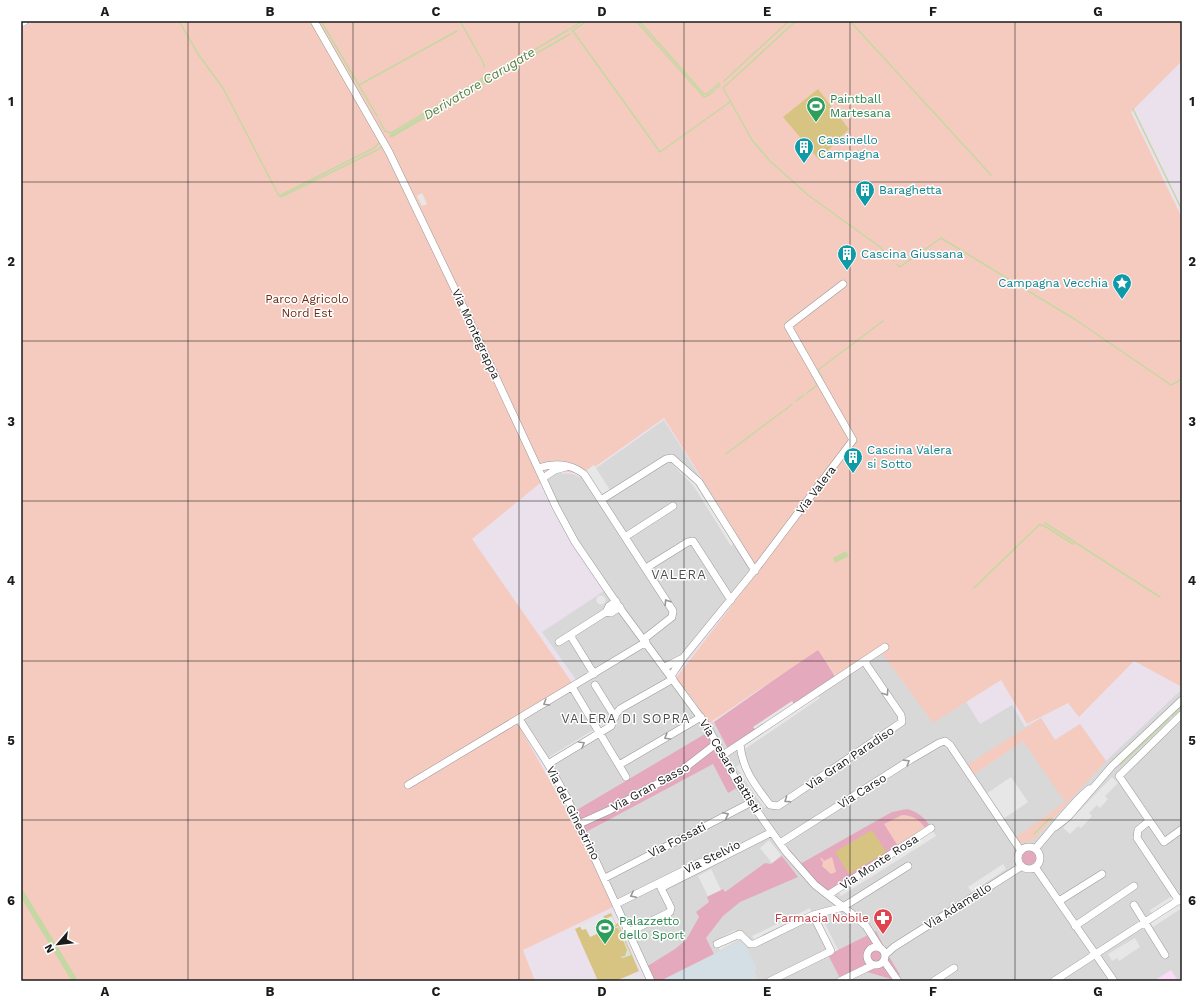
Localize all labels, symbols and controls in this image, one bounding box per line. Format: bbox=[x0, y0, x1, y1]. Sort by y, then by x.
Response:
text: A bbox=[101, 4, 110, 19]
text: B bbox=[266, 4, 275, 19]
text: C bbox=[432, 4, 441, 19]
text: D bbox=[597, 4, 607, 19]
text: E bbox=[763, 4, 771, 19]
text: F bbox=[929, 4, 937, 19]
text: G bbox=[1093, 4, 1103, 19]
water label: Derivatore Carugate bbox=[421, 44, 538, 123]
place label: Paintball Martesana bbox=[830, 92, 891, 120]
text: 1 bbox=[8, 94, 14, 109]
text: 1 bbox=[1189, 94, 1195, 109]
sports icon: Paintball Martesana bbox=[805, 95, 827, 123]
place label: Cassinello Campagna bbox=[818, 133, 880, 161]
building icon: Cassinello Campagna bbox=[793, 136, 815, 164]
building icon: Baraghetta bbox=[854, 179, 876, 207]
place label: Baraghetta bbox=[879, 183, 942, 197]
building icon: Cascina Giussana bbox=[836, 243, 858, 271]
place label: Cascina Giussana bbox=[861, 247, 963, 261]
text: 2 bbox=[7, 254, 15, 269]
text: 2 bbox=[1188, 254, 1196, 269]
place icon: Campagna Vecchia bbox=[1111, 272, 1133, 300]
place label: Campagna Vecchia bbox=[998, 276, 1108, 290]
street label: Via Montegrappa bbox=[449, 287, 503, 382]
park label: Parco Agricolo Nord Est bbox=[265, 292, 349, 320]
text: 3 bbox=[7, 414, 15, 429]
text: 3 bbox=[1188, 414, 1196, 429]
place label: Cascina Valera si Sotto bbox=[867, 443, 952, 471]
building icon: Cascina Valera si Sotto bbox=[842, 446, 864, 474]
street label: Via Valera bbox=[793, 463, 839, 517]
district label: VALERA bbox=[651, 567, 707, 582]
text: 4 bbox=[7, 573, 16, 588]
text: 4 bbox=[1188, 573, 1197, 588]
one-way arrow bbox=[664, 599, 672, 606]
one-way arrow bbox=[881, 689, 888, 696]
one-way arrow bbox=[543, 698, 550, 706]
district label: VALERA DI SOPRA bbox=[561, 711, 691, 726]
street label: Via Cesare Battisti bbox=[696, 717, 764, 815]
street label: Via Gran Paradiso bbox=[803, 723, 897, 793]
one-way arrow bbox=[664, 732, 671, 739]
text: 5 bbox=[7, 733, 15, 748]
text: 5 bbox=[1188, 733, 1196, 748]
one-way arrow bbox=[578, 742, 585, 749]
one-way arrow bbox=[903, 759, 910, 767]
street label: Via Gran Sasso bbox=[608, 760, 692, 814]
street label: Via del Ginestrino bbox=[543, 764, 603, 862]
street label: Via Carso bbox=[835, 771, 889, 811]
one-way arrow bbox=[785, 795, 792, 802]
one-way arrow bbox=[722, 812, 730, 820]
street label: Via Fossati bbox=[646, 819, 708, 861]
street label: Via Monte Rosa bbox=[837, 831, 921, 892]
street label: Via Stelvio bbox=[681, 837, 743, 877]
street label: Via Adamello bbox=[922, 880, 994, 932]
one-way arrow bbox=[630, 890, 638, 898]
text: 6 bbox=[7, 893, 15, 908]
text: 6 bbox=[1188, 893, 1196, 908]
pharmacy icon: Farmacia Nobile bbox=[872, 907, 894, 935]
place label: Farmacia Nobile bbox=[775, 911, 869, 925]
place label: Palazzetto dello Sport bbox=[619, 914, 684, 942]
sports icon: Palazzetto dello Sport bbox=[594, 917, 616, 945]
north arrow bbox=[38, 924, 78, 964]
text: N bbox=[42, 942, 57, 955]
text: A bbox=[101, 984, 110, 999]
text: B bbox=[266, 984, 275, 999]
text: C bbox=[432, 984, 441, 999]
text: D bbox=[597, 984, 607, 999]
text: E bbox=[763, 984, 771, 999]
text: F bbox=[929, 984, 937, 999]
text: G bbox=[1093, 984, 1103, 999]

